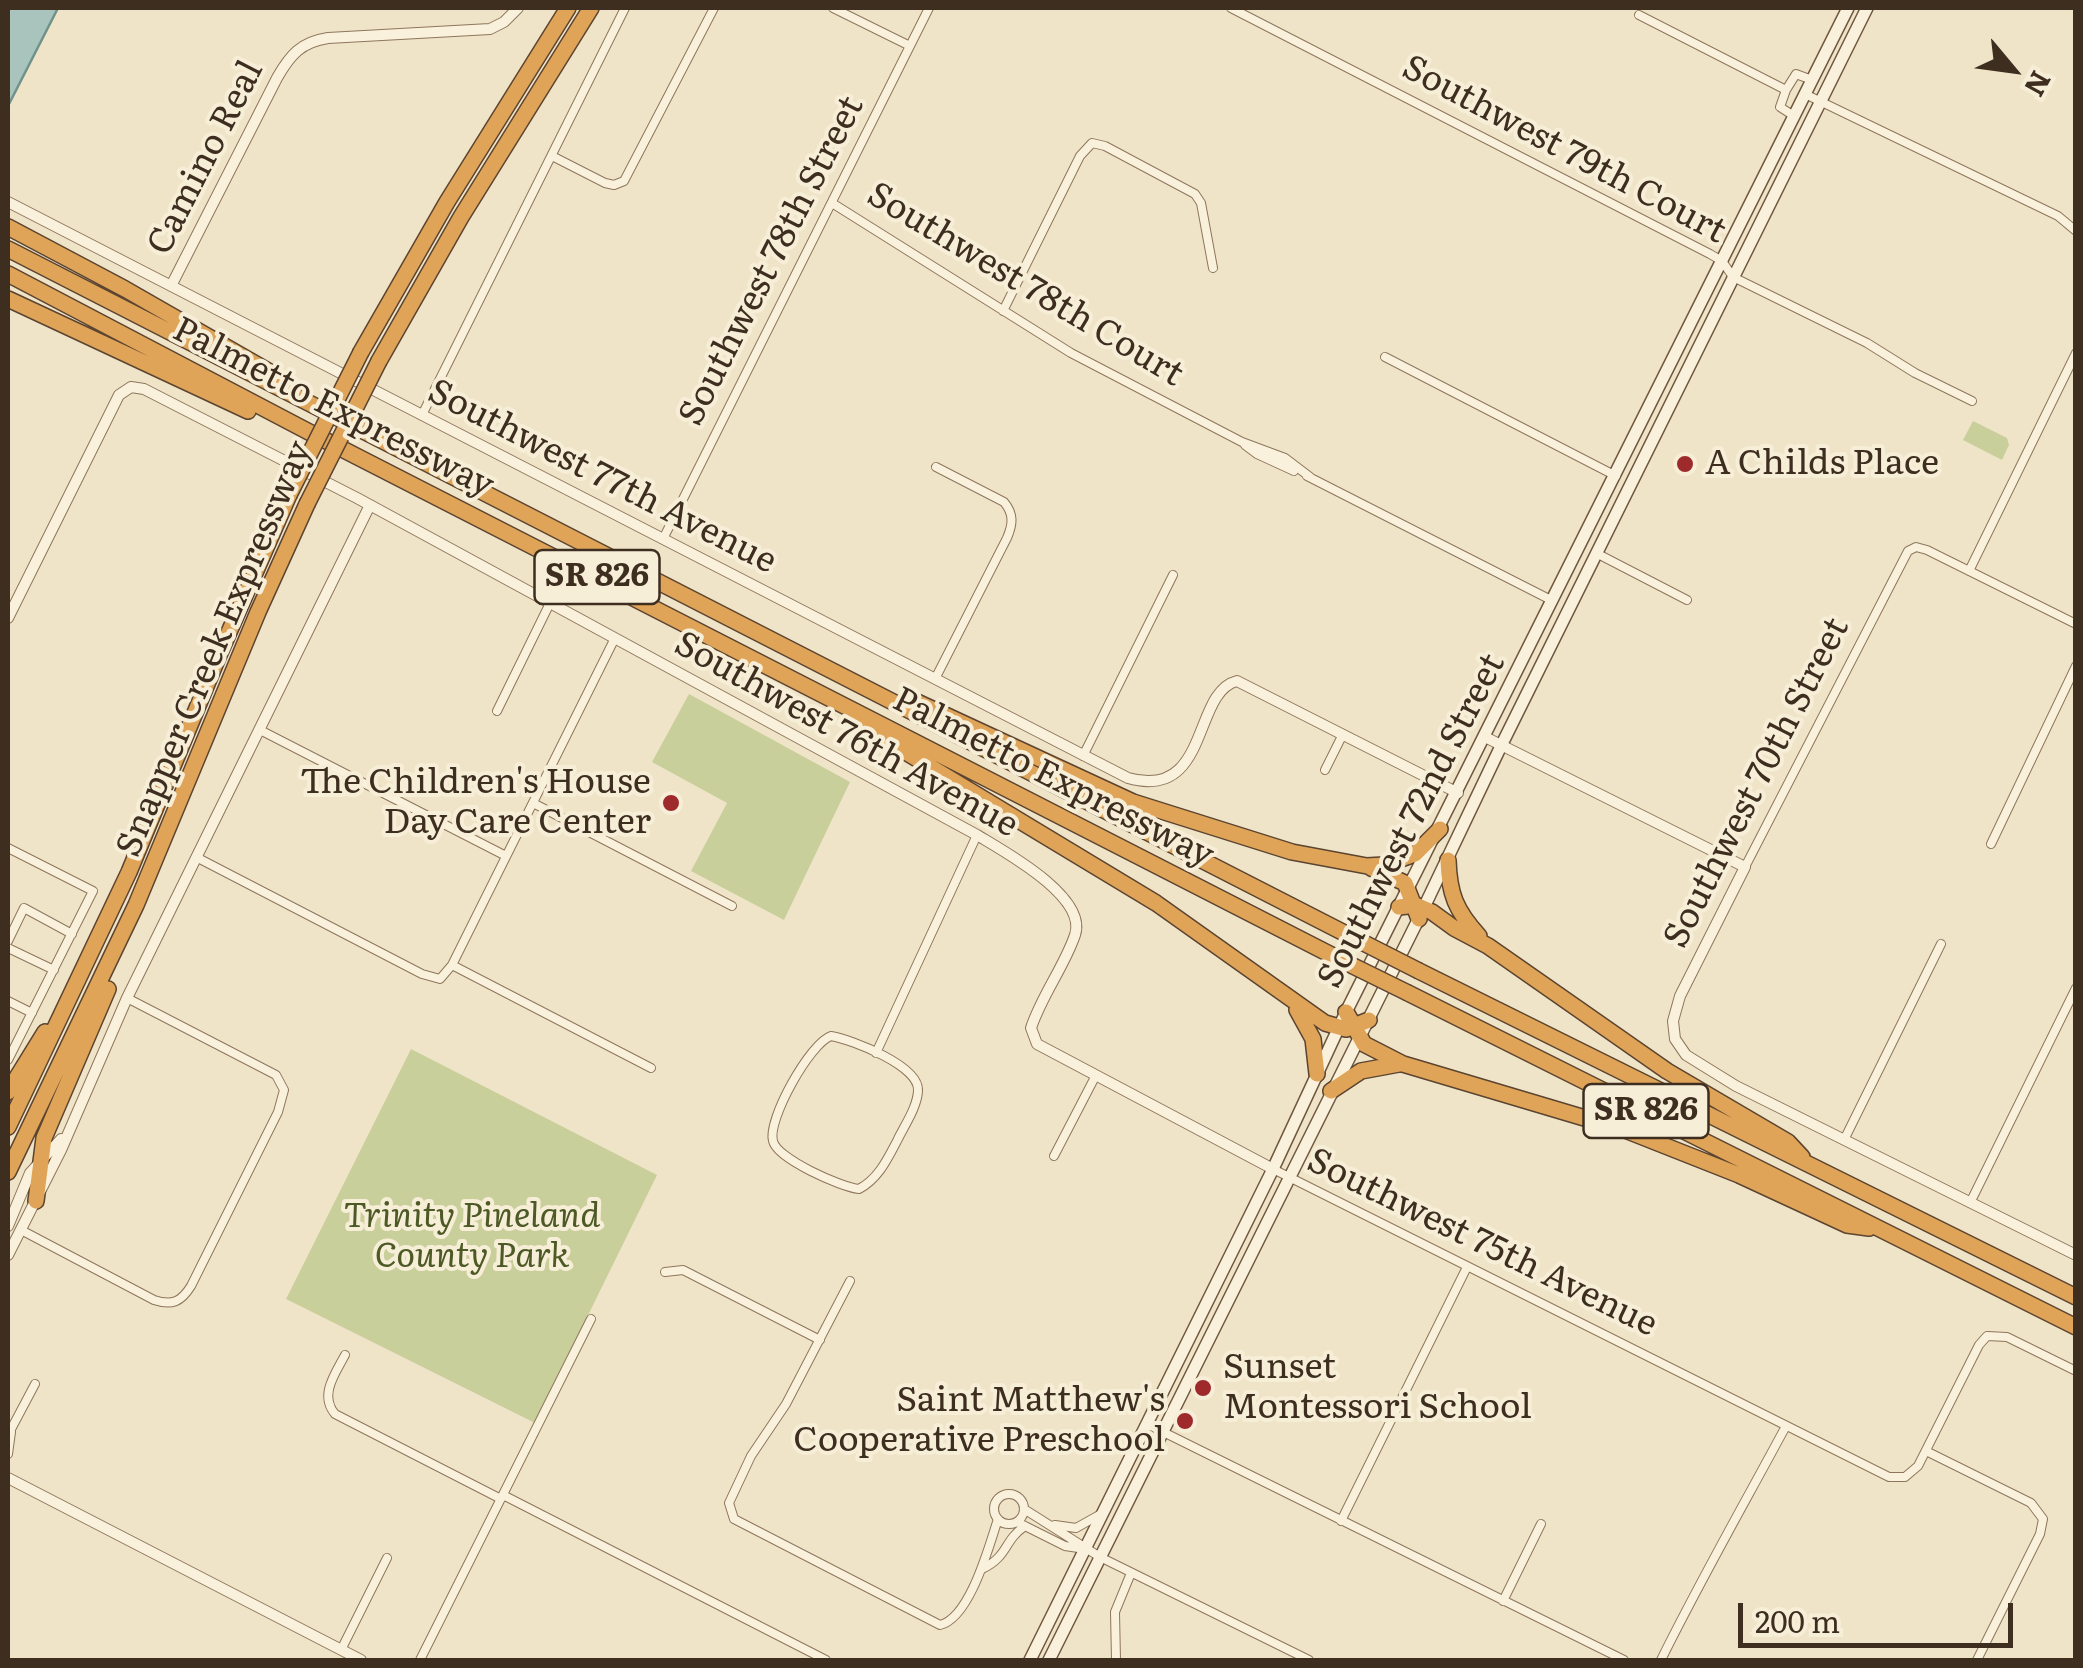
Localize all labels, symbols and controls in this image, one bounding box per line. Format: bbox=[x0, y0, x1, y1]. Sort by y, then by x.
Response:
north arrow bbox=[1963, 20, 2063, 120]
street label: Southwest 79th Court bbox=[1395, 47, 1733, 253]
street label: Camino Real bbox=[139, 54, 273, 262]
text: N bbox=[2015, 64, 2063, 105]
street label: Southwest 78th Street bbox=[671, 89, 873, 433]
street label: Southwest 78th Court bbox=[859, 174, 1191, 396]
street label: Palmetto Expressway bbox=[166, 309, 500, 507]
street label: Southwest 77th Avenue bbox=[421, 371, 783, 583]
street label: Snapper Creek Expressway bbox=[108, 435, 322, 863]
place label: A Childs Place bbox=[1705, 443, 1939, 485]
marker: A Childs Place bbox=[1674, 453, 1696, 475]
road number: SR 826 bbox=[534, 550, 660, 604]
street label: Southwest 70th Street bbox=[1656, 611, 1858, 955]
street label: Southwest 76th Avenue bbox=[667, 623, 1025, 847]
street label: Southwest 72nd Street bbox=[1309, 647, 1515, 995]
street label: Palmetto Expressway bbox=[886, 679, 1220, 877]
place label: The Children's House Day Care Center bbox=[300, 762, 651, 844]
marker: The Children's House Day Care Center bbox=[660, 792, 682, 814]
road number: SR 826 bbox=[1584, 1084, 1708, 1138]
street label: Southwest 75th Avenue bbox=[1300, 1140, 1664, 1346]
park label: Trinity Pineland County Park bbox=[344, 1196, 600, 1278]
place label: Sunset Montessori School bbox=[1223, 1347, 1532, 1429]
marker: Sunset Montessori School bbox=[1192, 1377, 1214, 1399]
place label: Saint Matthew's Cooperative Preschool bbox=[793, 1380, 1165, 1462]
marker: Saint Matthew's Cooperative Preschool bbox=[1174, 1410, 1196, 1432]
scale bar bbox=[1743, 1583, 2018, 1645]
text: 200 m bbox=[1755, 1598, 1840, 1642]

